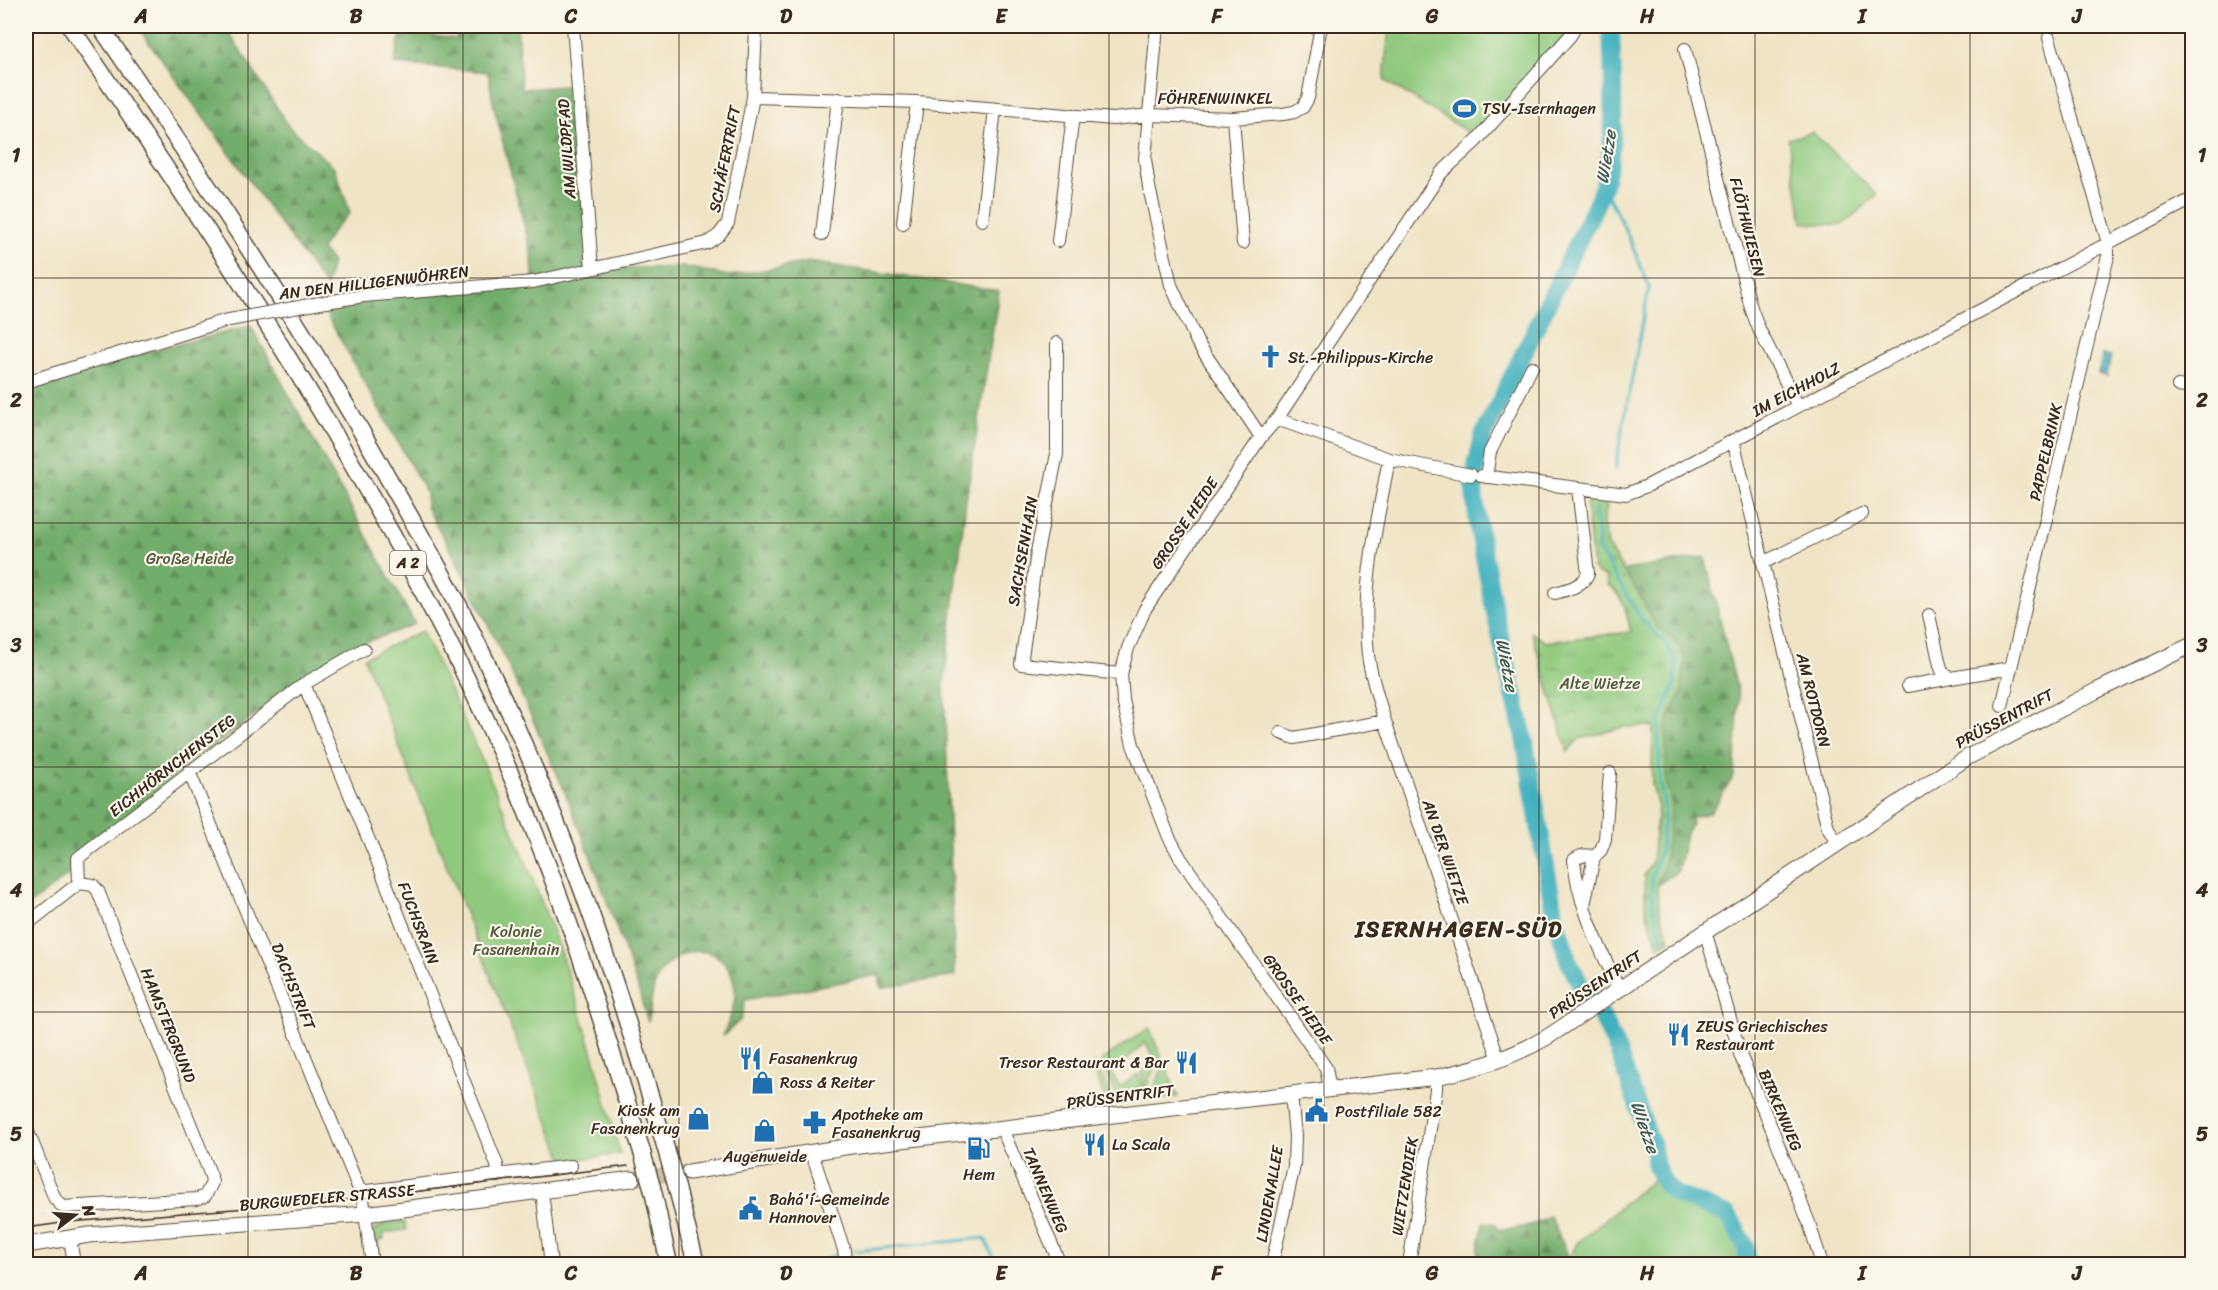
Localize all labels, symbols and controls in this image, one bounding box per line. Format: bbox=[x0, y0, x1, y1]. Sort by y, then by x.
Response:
text: A bbox=[133, 0, 148, 34]
text: B bbox=[350, 0, 363, 34]
text: C bbox=[564, 0, 578, 34]
text: D bbox=[780, 0, 793, 34]
text: E bbox=[995, 0, 1008, 34]
text: F bbox=[1211, 0, 1224, 34]
text: G bbox=[1425, 0, 1439, 34]
text: H bbox=[1639, 0, 1655, 34]
text: I bbox=[1857, 0, 1868, 34]
text: J bbox=[2071, 0, 2083, 34]
street label: FÖHRENWINKEL bbox=[1158, 84, 1273, 113]
place label: TSV-Isernhagen bbox=[1482, 94, 1596, 123]
sports icon: TSV-Isernhagen bbox=[1451, 95, 1477, 121]
street label: AM WILDPFAD bbox=[549, 98, 585, 201]
street label: SCHÄFERTRIFT bbox=[700, 102, 749, 215]
water label: Wietze bbox=[1586, 126, 1626, 186]
text: 1 bbox=[12, 138, 21, 173]
text: 1 bbox=[2198, 138, 2207, 173]
street label: FLÖTHWIESEN bbox=[1721, 174, 1774, 280]
street label: AN DEN HILLIGENWÖHREN bbox=[276, 256, 471, 309]
place label: St.-Philippus-Kirche bbox=[1288, 343, 1433, 372]
church icon: St.-Philippus-Kirche bbox=[1257, 344, 1283, 370]
street label: IM EICHHOLZ bbox=[1746, 354, 1847, 425]
text: 2 bbox=[9, 383, 22, 418]
text: 2 bbox=[2195, 383, 2208, 418]
street label: PAPPELBRINK bbox=[2020, 399, 2071, 504]
street label: GROSSE HEIDE bbox=[1143, 470, 1227, 576]
street label: SACHSENHAIN bbox=[999, 494, 1046, 608]
park label: Große Heide bbox=[146, 544, 234, 573]
road number: A 2 bbox=[390, 551, 426, 575]
text: 3 bbox=[10, 628, 22, 663]
text: 3 bbox=[2196, 628, 2208, 663]
water label: Wietze bbox=[1486, 636, 1528, 696]
street label: AM ROTDORN bbox=[1788, 649, 1839, 751]
park label: Alte Wietze bbox=[1558, 669, 1641, 698]
street label: PRÜSSENTRIFT bbox=[1950, 680, 2060, 757]
street label: EICHHÖRNCHENSTEG bbox=[102, 706, 242, 825]
street label: AN DER WIETZE bbox=[1413, 794, 1478, 910]
text: 4 bbox=[9, 873, 23, 908]
text: 4 bbox=[2195, 873, 2209, 908]
street label: FUCHSRAIN bbox=[389, 877, 448, 969]
district label: ISERNHAGEN-SÜD bbox=[1354, 910, 1563, 949]
park label: Kolonie Fasanenhain bbox=[473, 917, 560, 964]
street label: DACHSTRIFT bbox=[263, 938, 325, 1035]
street label: PRÜSSENTRIFT bbox=[1542, 942, 1649, 1027]
street label: GROSSE HEIDE bbox=[1255, 947, 1341, 1052]
street label: HAMSTERGRUND bbox=[132, 963, 205, 1088]
place label: ZEUS Griechisches Restaurant bbox=[1696, 1012, 1828, 1059]
restaurant icon: ZEUS Griechisches Restaurant bbox=[1665, 1022, 1691, 1048]
place label: Fasanenkrug bbox=[769, 1044, 858, 1073]
restaurant icon: Fasanenkrug bbox=[738, 1045, 764, 1071]
place label: Tresor Restaurant & Bar bbox=[999, 1048, 1170, 1077]
restaurant icon: Tresor Restaurant & Bar bbox=[1174, 1049, 1200, 1075]
street label: BIRKENWEG bbox=[1750, 1064, 1811, 1156]
place label: Ross & Reiter bbox=[780, 1068, 876, 1097]
shop icon: Ross & Reiter bbox=[749, 1069, 775, 1095]
street label: PRÜSSENTRIFT bbox=[1065, 1075, 1176, 1117]
place label: Kiosk am Fasanenkrug bbox=[591, 1096, 680, 1143]
place label: Postfiliale 582 bbox=[1335, 1097, 1442, 1126]
water label: Wietze bbox=[1621, 1097, 1670, 1160]
public building icon: Postfiliale 582 bbox=[1304, 1098, 1330, 1124]
place label: Apotheke am Fasanenkrug bbox=[831, 1100, 923, 1147]
shop icon: Kiosk am Fasanenkrug bbox=[685, 1106, 711, 1132]
pharmacy icon: Apotheke am Fasanenkrug bbox=[801, 1110, 827, 1136]
text: 5 bbox=[10, 1117, 22, 1152]
text: 5 bbox=[2196, 1117, 2208, 1152]
shop icon: Augenweide bbox=[752, 1118, 778, 1144]
place label: La Scala bbox=[1112, 1130, 1170, 1159]
restaurant icon: La Scala bbox=[1081, 1131, 1107, 1157]
street label: WIETZENDIEK bbox=[1382, 1134, 1427, 1238]
fuel station icon: Hem bbox=[966, 1136, 992, 1162]
place label: Augenweide bbox=[722, 1142, 807, 1171]
street label: TANNENWEG bbox=[1014, 1142, 1077, 1238]
street label: LINDENALLEE bbox=[1247, 1142, 1292, 1245]
place label: Hem bbox=[963, 1160, 995, 1189]
street label: BURGWEDELER STRASSE bbox=[238, 1175, 417, 1220]
north arrow bbox=[45, 1185, 105, 1245]
place label: Bahá'í-Gemeinde Hannover bbox=[769, 1185, 890, 1232]
public building icon: Bahá'í-Gemeinde Hannover bbox=[738, 1195, 764, 1221]
text: N bbox=[73, 1200, 105, 1221]
text: A bbox=[133, 1256, 148, 1290]
text: B bbox=[350, 1256, 363, 1290]
text: C bbox=[564, 1256, 578, 1290]
text: D bbox=[780, 1256, 793, 1290]
text: E bbox=[995, 1256, 1008, 1290]
text: F bbox=[1211, 1256, 1224, 1290]
text: G bbox=[1425, 1256, 1439, 1290]
text: H bbox=[1639, 1256, 1655, 1290]
text: I bbox=[1857, 1256, 1868, 1290]
text: J bbox=[2071, 1256, 2083, 1290]

